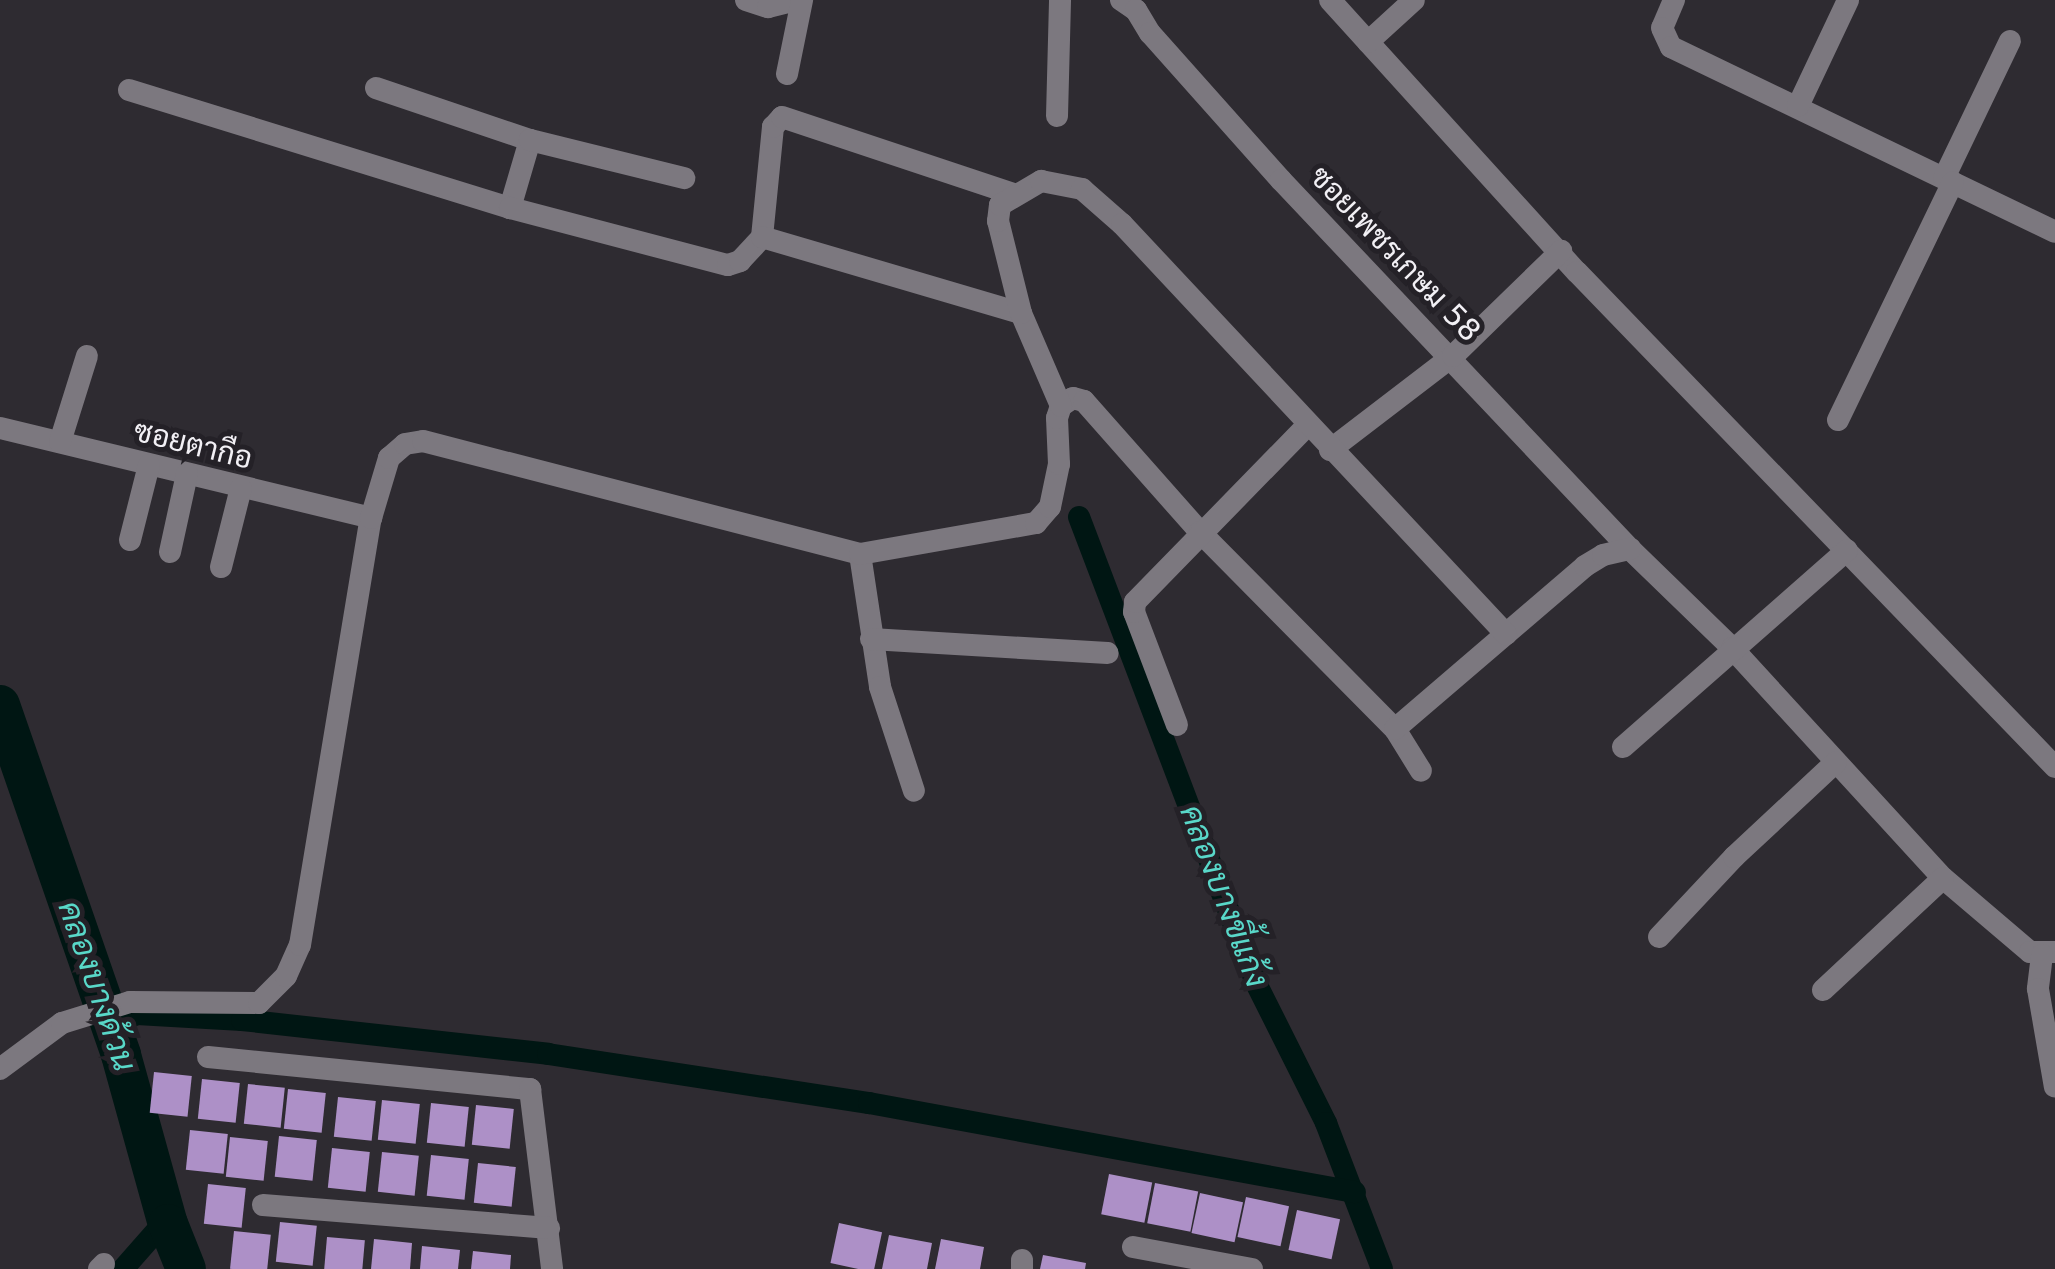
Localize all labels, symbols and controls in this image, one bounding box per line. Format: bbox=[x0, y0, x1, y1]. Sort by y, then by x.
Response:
street label: ซอยเพชรเกษม 58 bbox=[1302, 159, 1488, 349]
street label: ซอยตากือ bbox=[130, 413, 256, 477]
water label: คลองบางขี้แก้ง bbox=[1172, 799, 1276, 993]
water label: คลองบางด้วน bbox=[50, 896, 144, 1076]

